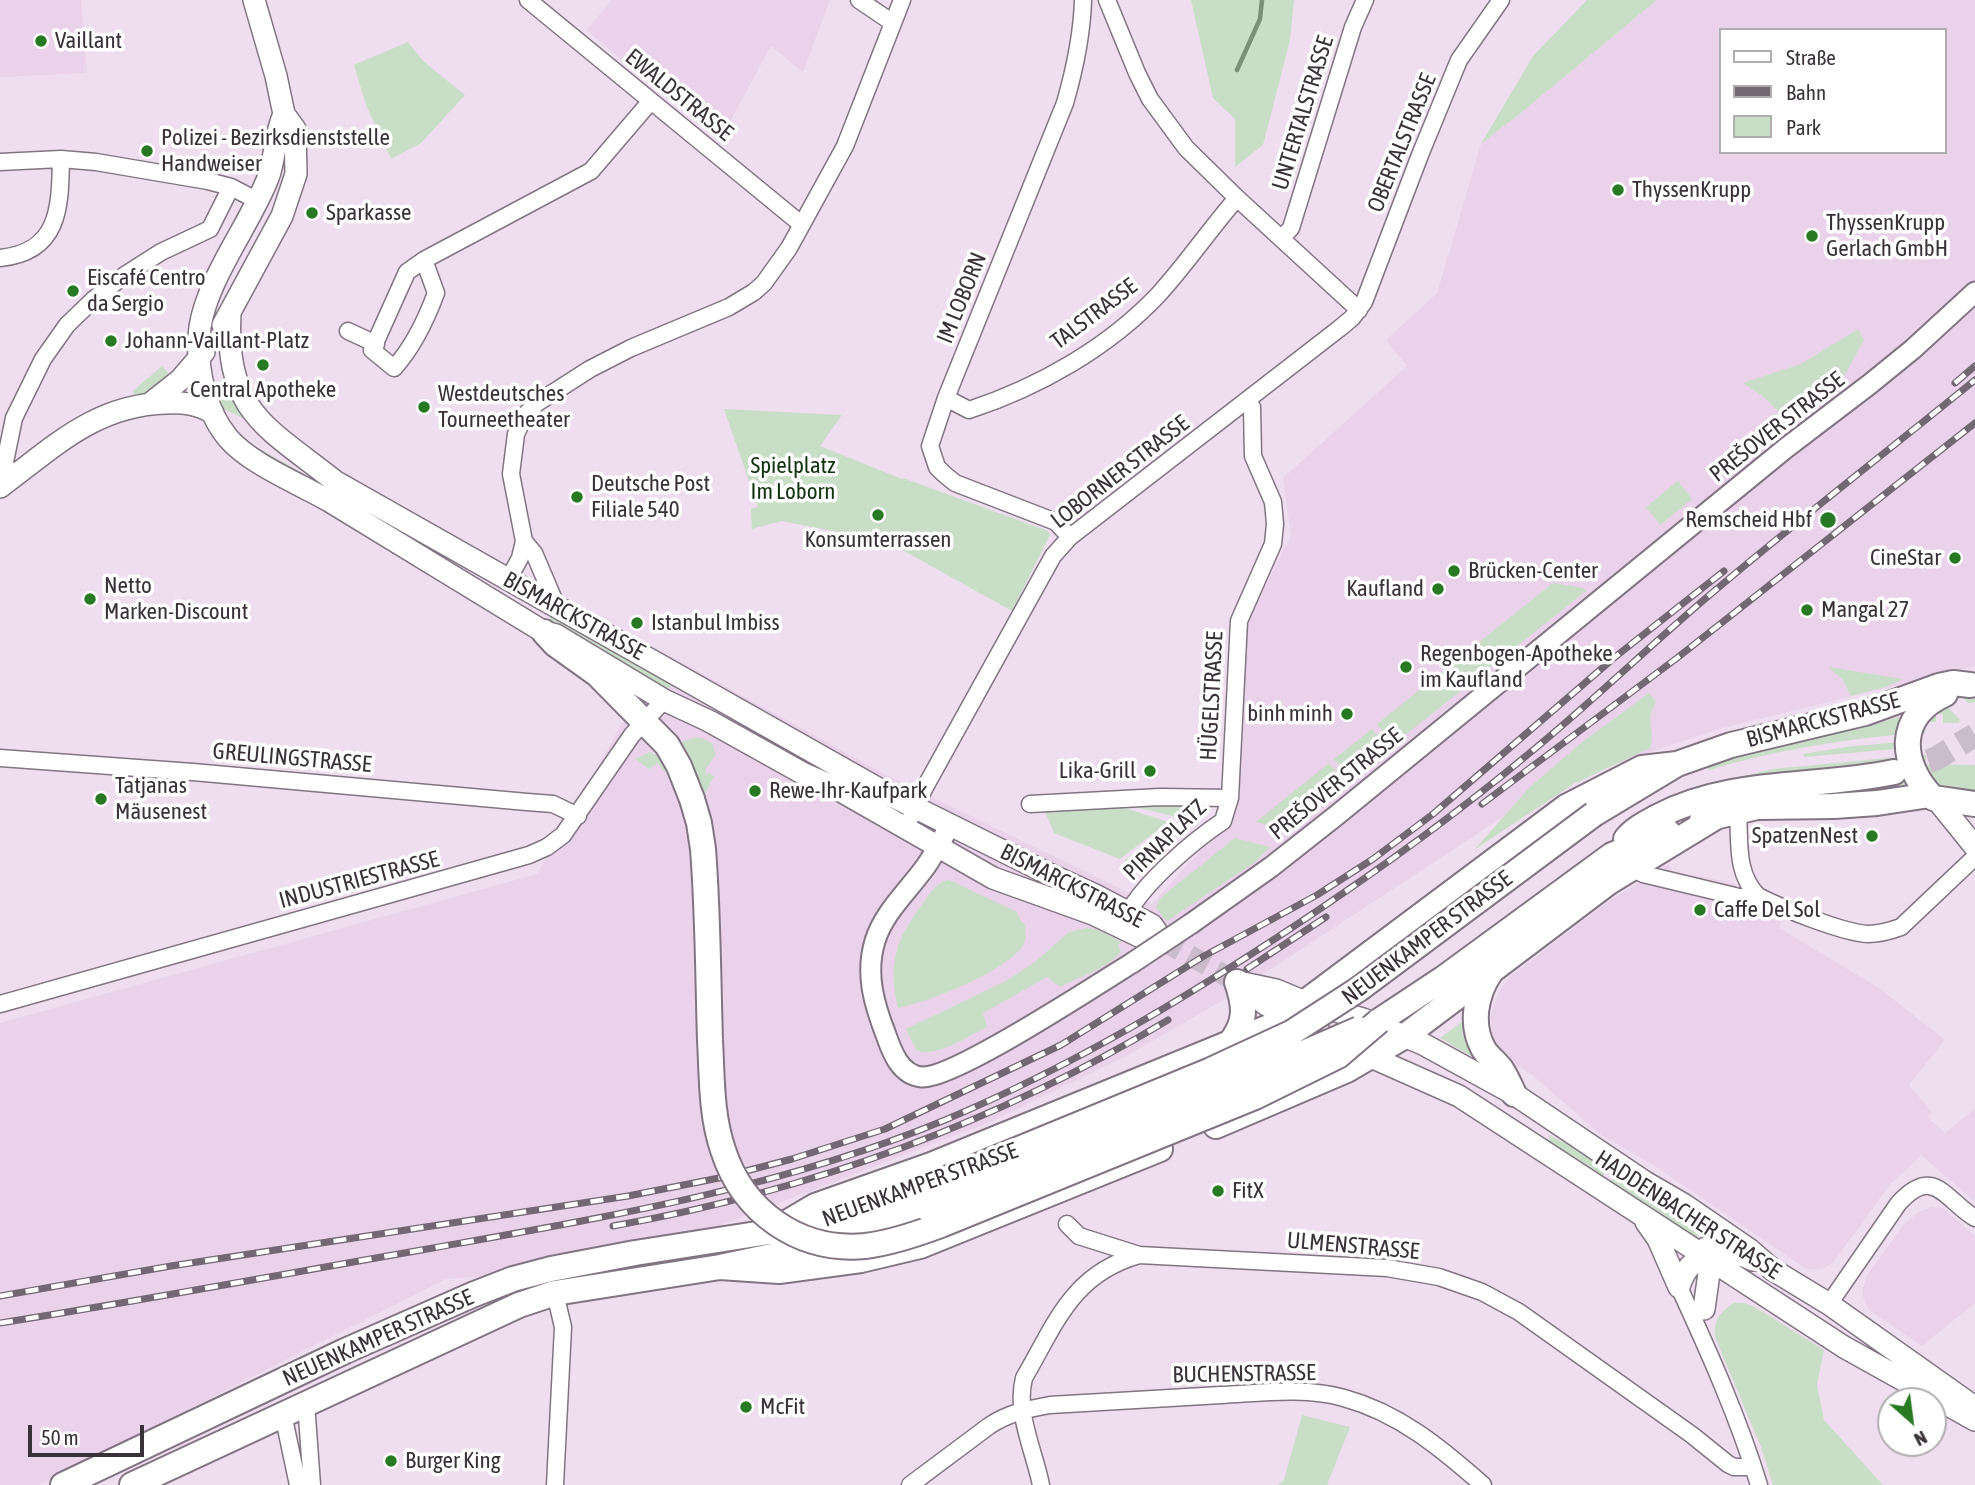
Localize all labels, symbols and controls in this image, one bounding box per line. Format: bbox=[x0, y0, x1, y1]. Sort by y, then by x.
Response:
place label: Vaillant bbox=[55, 27, 122, 55]
legend bbox=[1720, 28, 1947, 154]
marker: Vaillant bbox=[33, 33, 49, 49]
street label: UNTERTALSTRASSE bbox=[1266, 33, 1340, 193]
street label: EWALDSTRASSE bbox=[620, 43, 738, 147]
text: Straße bbox=[1786, 45, 1836, 69]
street label: OBERTALSTRASSE bbox=[1362, 70, 1442, 216]
text: Bahn bbox=[1786, 80, 1826, 104]
text: Park bbox=[1786, 115, 1821, 139]
place label: Polizei - Bezirksdienststelle Handweiser bbox=[161, 124, 390, 178]
marker: Polizei - Bezirksdienststelle Handweiser bbox=[139, 143, 155, 159]
place label: ThyssenKrupp bbox=[1632, 176, 1751, 204]
marker: ThyssenKrupp bbox=[1610, 182, 1626, 198]
place label: Sparkasse bbox=[326, 199, 412, 227]
marker: Sparkasse bbox=[304, 205, 320, 221]
place label: ThyssenKrupp Gerlach GmbH bbox=[1826, 209, 1948, 263]
marker: ThyssenKrupp Gerlach GmbH bbox=[1804, 228, 1820, 244]
street label: IM LOBORN bbox=[931, 248, 993, 348]
place label: Eiscafé Centro da Sergio bbox=[87, 264, 206, 318]
street label: TALSTRASSE bbox=[1045, 273, 1143, 355]
marker: Eiscafé Centro da Sergio bbox=[65, 283, 81, 299]
place label: Johann-Vaillant-Platz bbox=[125, 327, 309, 355]
marker: Johann-Vaillant-Platz bbox=[103, 333, 119, 349]
marker: Central Apotheke bbox=[255, 357, 271, 373]
street label: PREŠOVER STRASSE bbox=[1704, 366, 1850, 488]
place label: Central Apotheke bbox=[190, 376, 336, 404]
place label: Westdeutsches Tourneetheater bbox=[438, 380, 570, 434]
marker: Westdeutsches Tourneetheater bbox=[416, 399, 432, 415]
street label: LOBORNER STRASSE bbox=[1046, 410, 1194, 534]
park label: Spielplatz Im Loborn bbox=[751, 452, 835, 506]
place label: Deutsche Post Filiale 540 bbox=[591, 470, 710, 524]
marker: Deutsche Post Filiale 540 bbox=[569, 489, 585, 505]
place label: Remscheid Hbf bbox=[1685, 506, 1812, 534]
marker: Konsumterrassen bbox=[870, 507, 886, 523]
marker: Remscheid Hbf bbox=[1818, 510, 1838, 530]
place label: Konsumterrassen bbox=[804, 526, 952, 554]
place label: CineStar bbox=[1870, 544, 1941, 572]
marker: CineStar bbox=[1947, 550, 1963, 566]
place label: Brücken-Center bbox=[1468, 557, 1598, 585]
marker: Brücken-Center bbox=[1446, 563, 1462, 579]
street label: BISMARCKSTRASSE bbox=[498, 566, 650, 666]
place label: Netto Marken-Discount bbox=[104, 572, 248, 626]
place label: Kaufland bbox=[1346, 575, 1424, 603]
marker: Kaufland bbox=[1430, 581, 1446, 597]
marker: Netto Marken-Discount bbox=[82, 591, 98, 607]
place label: Mangal 27 bbox=[1821, 596, 1909, 624]
marker: Mangal 27 bbox=[1799, 602, 1815, 618]
place label: Istanbul Imbiss bbox=[651, 609, 780, 637]
marker: Istanbul Imbiss bbox=[629, 615, 645, 631]
street label: HÜGELSTRASSE bbox=[1195, 631, 1229, 761]
place label: Regenbogen-Apotheke im Kaufland bbox=[1420, 640, 1613, 694]
marker: Regenbogen-Apotheke im Kaufland bbox=[1398, 659, 1414, 675]
street label: BISMARCKSTRASSE bbox=[1743, 686, 1903, 754]
place label: binh minh bbox=[1247, 700, 1333, 728]
marker: binh minh bbox=[1339, 706, 1355, 722]
street label: PREŠOVER STRASSE bbox=[1264, 722, 1408, 846]
street label: GREULINGSTRASSE bbox=[211, 737, 373, 779]
place label: Lika-Grill bbox=[1059, 757, 1136, 785]
marker: Lika-Grill bbox=[1142, 763, 1158, 779]
place label: Tatjanas Mäusenest bbox=[115, 772, 207, 826]
place label: Rewe-Ihr-Kaufpark bbox=[769, 777, 927, 805]
marker: Rewe-Ihr-Kaufpark bbox=[747, 783, 763, 799]
marker: Tatjanas Mäusenest bbox=[93, 791, 109, 807]
street label: PIRNAPLATZ bbox=[1118, 794, 1212, 886]
place label: SpatzenNest bbox=[1752, 822, 1858, 850]
marker: SpatzenNest bbox=[1864, 828, 1880, 844]
street label: BISMARCKSTRASSE bbox=[996, 838, 1148, 934]
street label: INDUSTRIESTRASSE bbox=[276, 845, 442, 915]
street label: NEUENKAMPER STRASSE bbox=[1337, 865, 1517, 1011]
place label: Caffe Del Sol bbox=[1714, 896, 1820, 924]
marker: Caffe Del Sol bbox=[1692, 902, 1708, 918]
street label: NEUENKAMPER STRASSE bbox=[819, 1137, 1021, 1233]
street label: HADDENBACHER STRASSE bbox=[1590, 1145, 1786, 1285]
place label: FitX bbox=[1232, 1177, 1264, 1205]
marker: FitX bbox=[1210, 1183, 1226, 1199]
street label: ULMENSTRASSE bbox=[1286, 1226, 1420, 1266]
street label: NEUENKAMPER STRASSE bbox=[278, 1284, 478, 1392]
street label: BUCHENSTRASSE bbox=[1172, 1359, 1316, 1389]
north arrow bbox=[1877, 1387, 1947, 1457]
place label: McFit bbox=[760, 1393, 805, 1421]
marker: McFit bbox=[738, 1399, 754, 1415]
scale bar bbox=[32, 1412, 147, 1456]
text: 50 m bbox=[41, 1425, 79, 1449]
text: N bbox=[1911, 1426, 1931, 1451]
place label: Burger King bbox=[405, 1447, 501, 1475]
marker: Burger King bbox=[383, 1453, 399, 1469]

